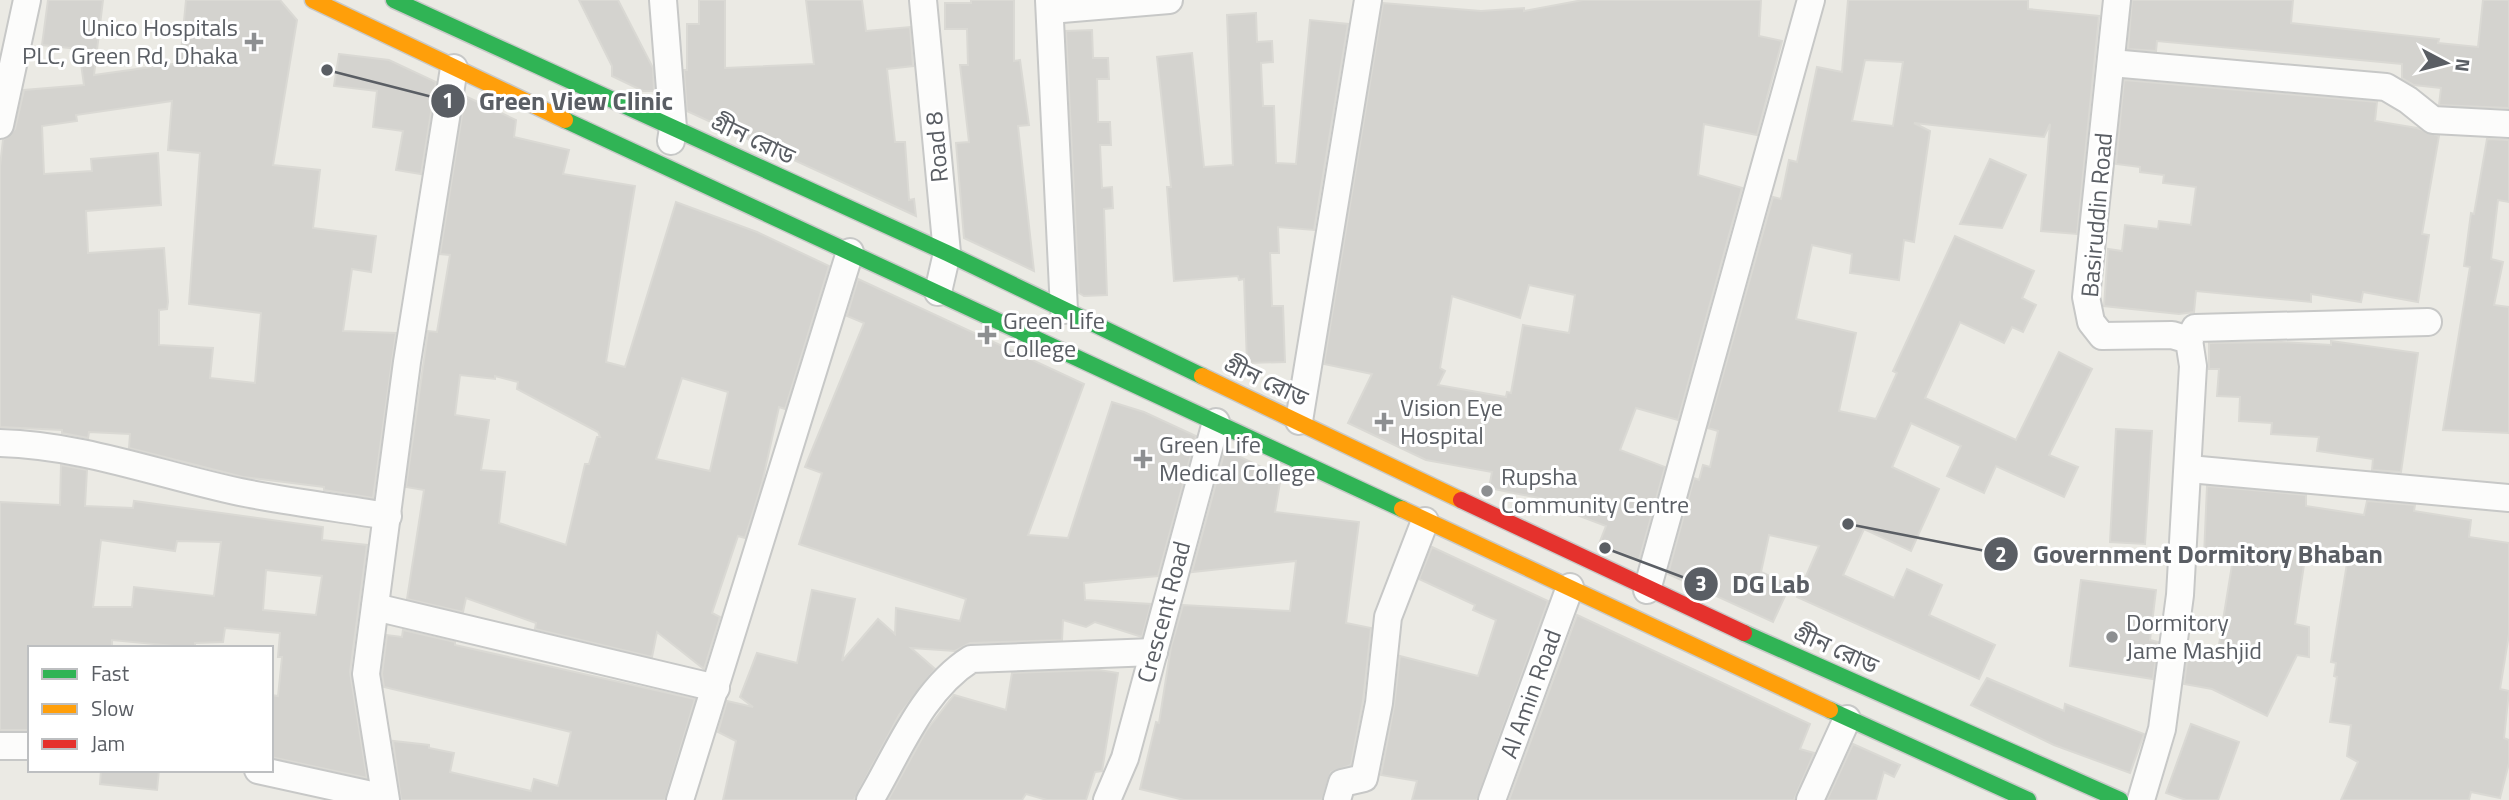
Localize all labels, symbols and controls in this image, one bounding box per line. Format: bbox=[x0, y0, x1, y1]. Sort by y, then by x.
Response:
place label: Unico Hospitals PLC, Green Rd, Dhaka bbox=[22, 9, 238, 73]
north arrow bbox=[2411, 28, 2481, 98]
marker: Unico Hospitals PLC, Green Rd, Dhaka bbox=[244, 32, 264, 52]
text: N bbox=[2448, 57, 2479, 73]
callout: Green View Clinic bbox=[430, 77, 687, 124]
text: Green View Clinic bbox=[479, 81, 673, 120]
text: 1 bbox=[442, 84, 454, 116]
street label: গ্রীন রোড bbox=[705, 103, 802, 174]
street label: Road 8 bbox=[915, 110, 957, 184]
street label: Basiruddin Road bbox=[2071, 131, 2121, 299]
place label: Green Life College bbox=[1003, 302, 1105, 366]
marker: Green Life College bbox=[977, 325, 997, 345]
street label: গ্রীন রোড bbox=[1218, 345, 1315, 416]
place label: Vision Eye Hospital bbox=[1400, 389, 1503, 453]
marker: Vision Eye Hospital bbox=[1374, 412, 1394, 432]
place label: Green Life Medical College bbox=[1159, 426, 1316, 490]
marker: Green Life Medical College bbox=[1133, 449, 1153, 469]
place label: Rupsha Community Centre bbox=[1501, 458, 1689, 522]
marker: Rupsha Community Centre bbox=[1479, 483, 1495, 499]
callout: Government Dormitory Bhaban bbox=[1984, 531, 2396, 578]
text: Government Dormitory Bhaban bbox=[2033, 534, 2383, 573]
street label: Crescent Road bbox=[1127, 537, 1199, 687]
text: 2 bbox=[1995, 538, 2007, 570]
callout: DG Lab bbox=[1683, 560, 1824, 607]
text: DG Lab bbox=[1732, 564, 1810, 603]
text: 3 bbox=[1695, 567, 1707, 599]
place label: Dormitory Jame Mashjid bbox=[2126, 604, 2262, 668]
street label: গ্রীন রোড bbox=[1788, 613, 1885, 683]
street label: Al Amin Road bbox=[1490, 624, 1570, 763]
marker: Dormitory Jame Mashjid bbox=[2104, 629, 2120, 645]
legend bbox=[28, 646, 273, 772]
text: Fast bbox=[91, 657, 130, 689]
text: Slow bbox=[91, 692, 134, 724]
text: Jam bbox=[91, 727, 125, 759]

